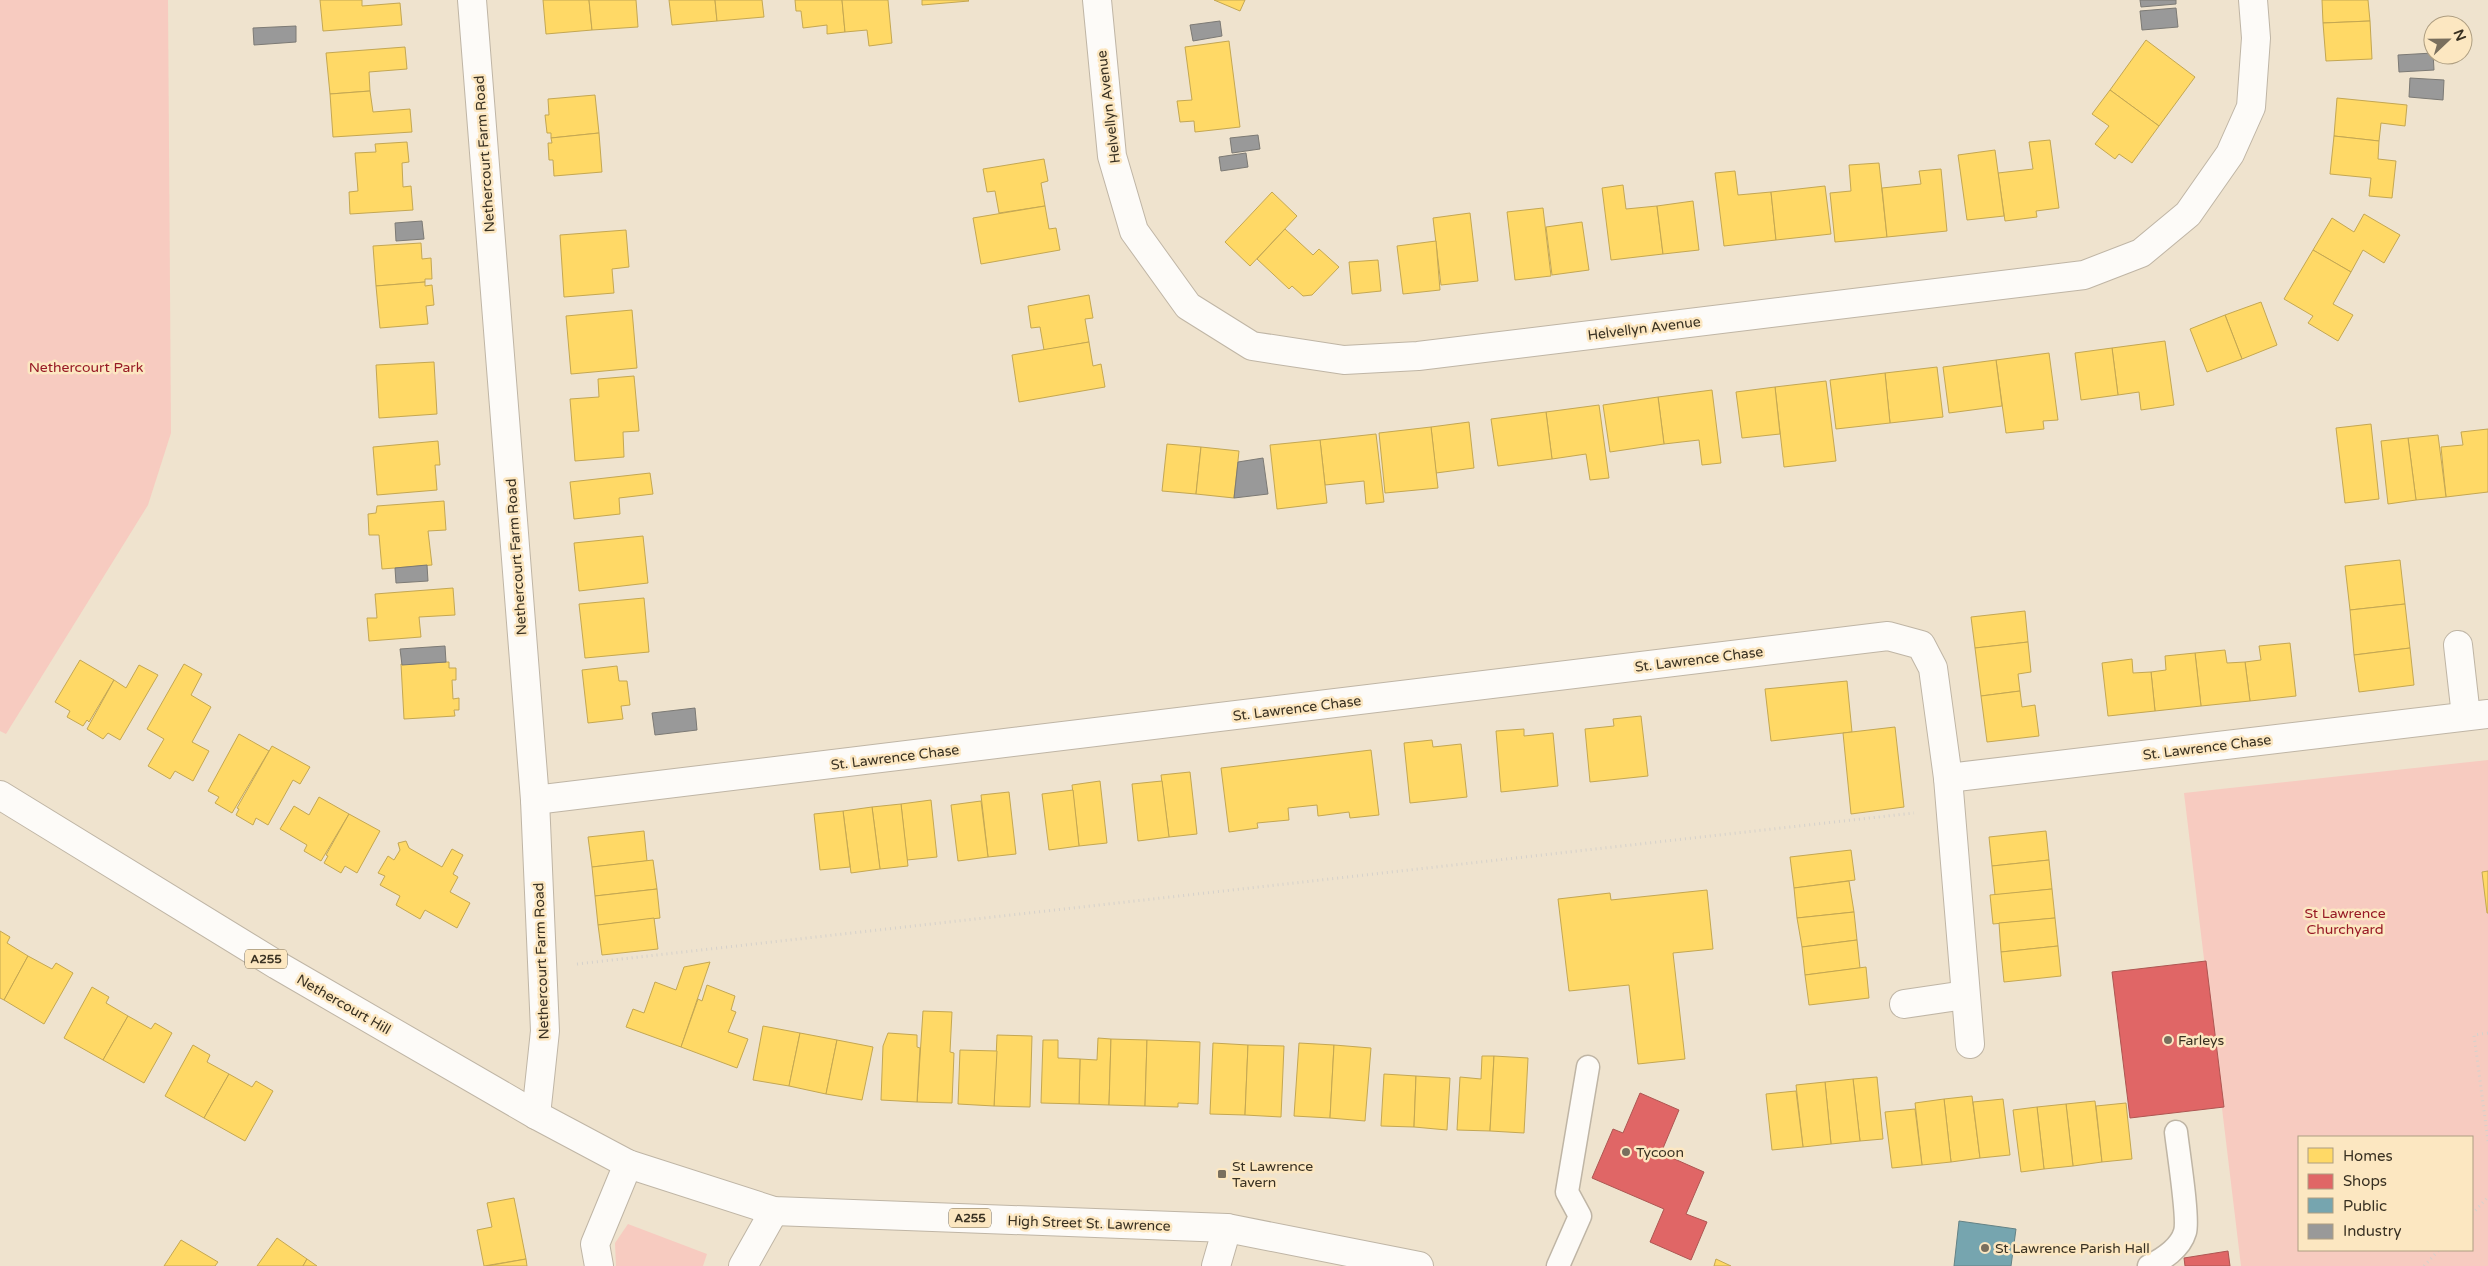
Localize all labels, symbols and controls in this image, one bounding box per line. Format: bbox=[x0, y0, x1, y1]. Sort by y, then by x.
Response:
north arrow bbox=[2423, 15, 2473, 65]
text: N bbox=[2450, 27, 2470, 44]
street label: Helvellyn Avenue bbox=[1093, 49, 1124, 164]
street label: Nethercourt Farm Road bbox=[471, 75, 498, 233]
street label: Helvellyn Avenue bbox=[1587, 313, 1702, 344]
park label: Nethercourt Park bbox=[29, 359, 144, 376]
street label: Nethercourt Farm Road bbox=[503, 478, 530, 636]
street label: St. Lawrence Chase bbox=[1634, 643, 1764, 676]
street label: St. Lawrence Chase bbox=[1232, 692, 1362, 725]
street label: St. Lawrence Chase bbox=[2142, 731, 2272, 764]
street label: St. Lawrence Chase bbox=[830, 741, 960, 774]
street label: Nethercourt Farm Road bbox=[530, 882, 553, 1040]
park label: St Lawrence Churchyard bbox=[2304, 905, 2386, 938]
road number: A255 bbox=[245, 950, 287, 969]
street label: Nethercourt Hill bbox=[294, 971, 394, 1038]
place label: Farleys bbox=[2178, 1032, 2225, 1049]
marker: Farleys bbox=[2162, 1034, 2174, 1046]
legend bbox=[2298, 1136, 2473, 1251]
place label: Tycoon bbox=[1636, 1144, 1684, 1161]
marker: Tycoon bbox=[1620, 1146, 1632, 1158]
text: Homes bbox=[2343, 1147, 2393, 1165]
place label: St Lawrence Tavern bbox=[1232, 1158, 1313, 1191]
marker: St Lawrence Tavern bbox=[1216, 1168, 1228, 1180]
text: Shops bbox=[2343, 1172, 2387, 1190]
text: Public bbox=[2343, 1197, 2387, 1215]
road number: A255 bbox=[949, 1208, 991, 1228]
street label: High Street St. Lawrence bbox=[1007, 1212, 1171, 1235]
text: Industry bbox=[2343, 1222, 2402, 1240]
place label: St Lawrence Parish Hall bbox=[1995, 1240, 2150, 1257]
marker: St Lawrence Parish Hall bbox=[1979, 1242, 1991, 1254]

